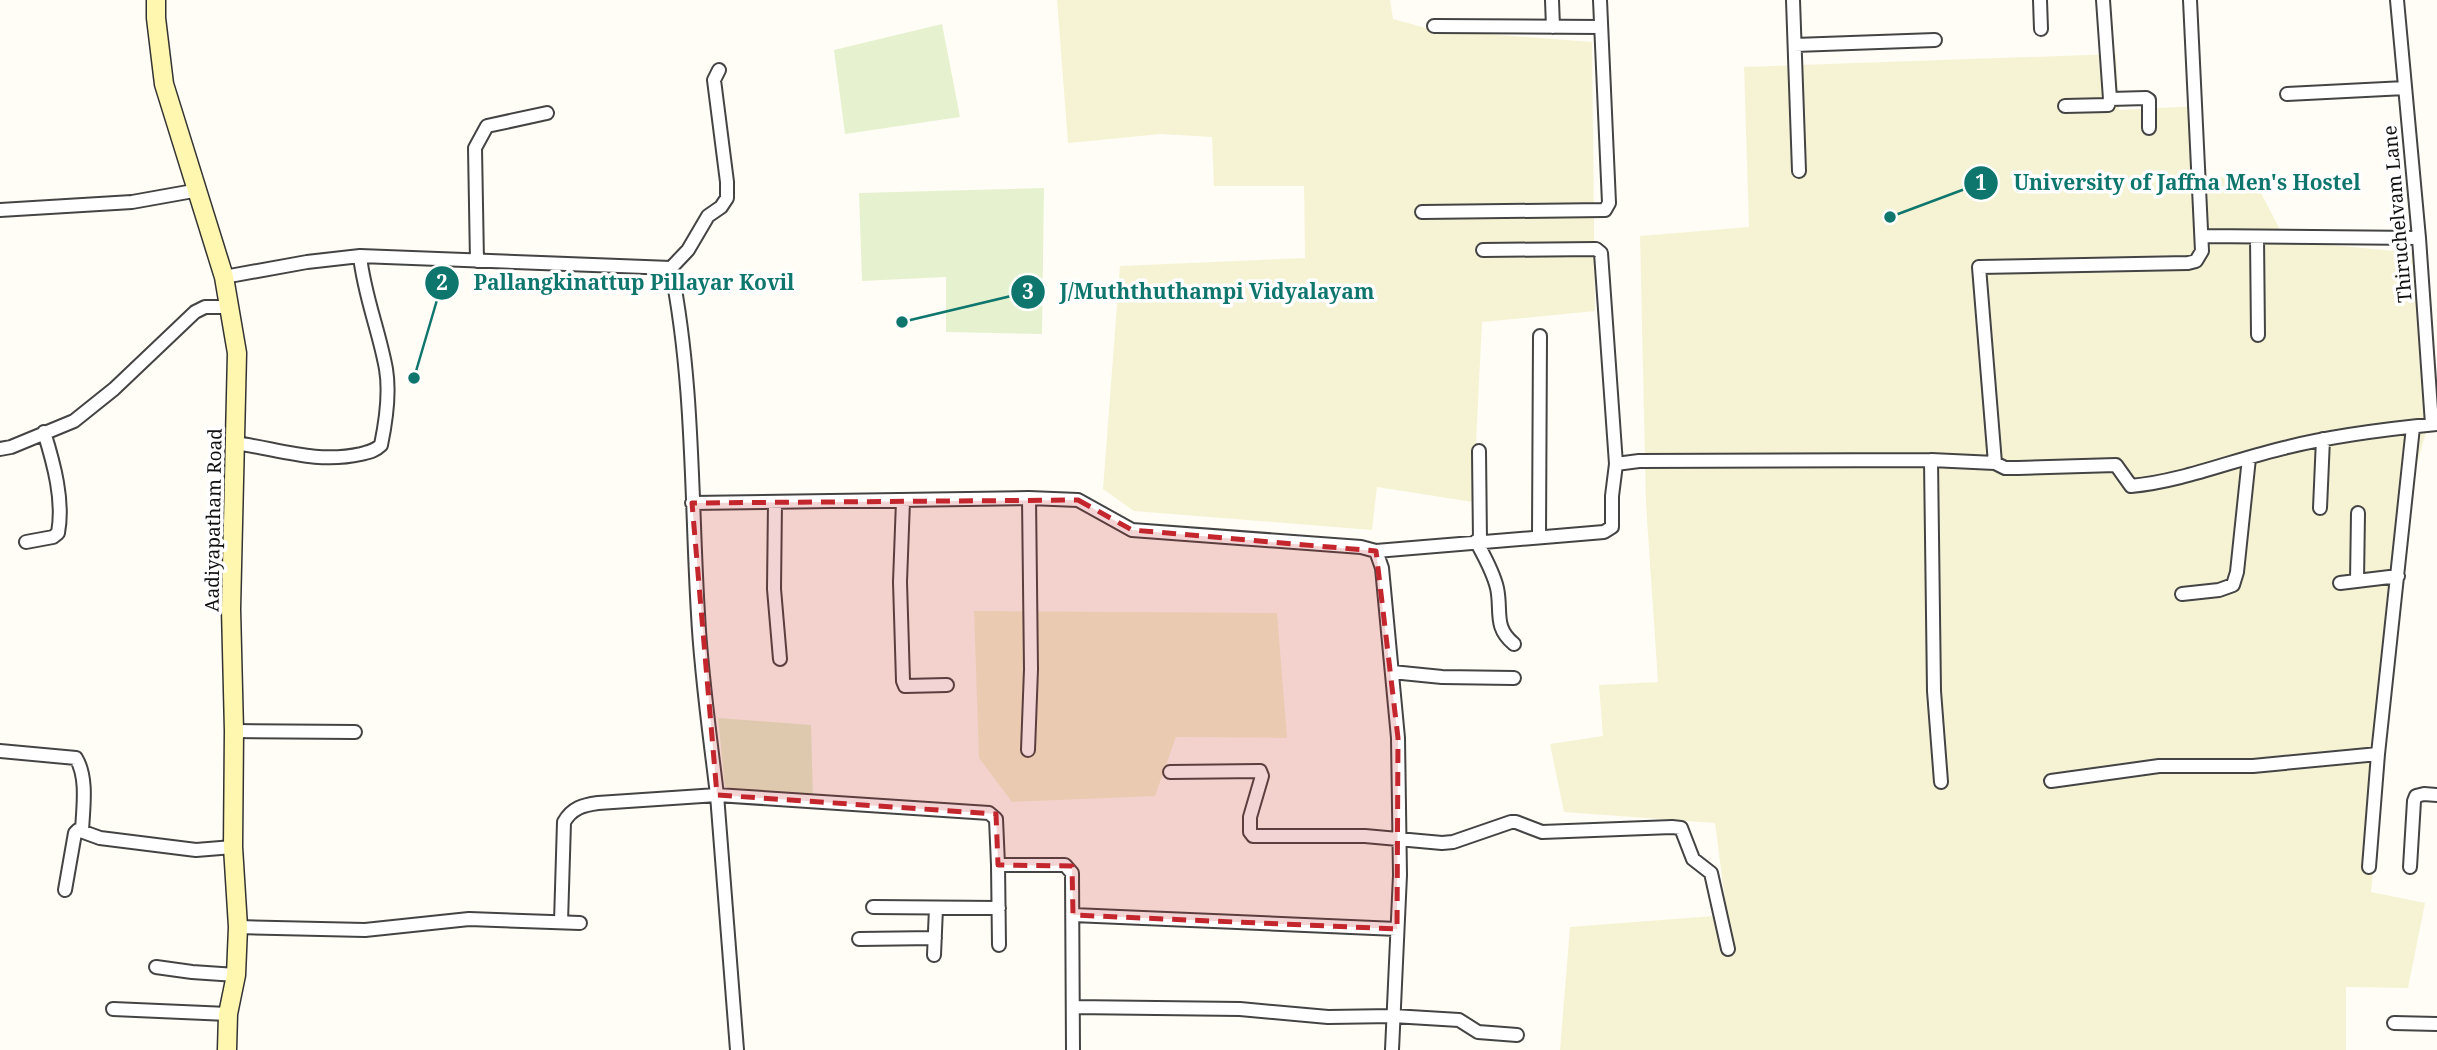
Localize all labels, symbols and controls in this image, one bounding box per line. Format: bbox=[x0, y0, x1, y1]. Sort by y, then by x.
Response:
street label: Thiruchelvam Lane bbox=[2376, 124, 2418, 304]
callout: University of Jaffna Men's Hostel bbox=[1964, 162, 2374, 204]
text: 1 bbox=[1975, 168, 1987, 196]
text: University of Jaffna Men's Hostel bbox=[2013, 168, 2361, 196]
callout: Pallangkinattup Pillayar Kovil bbox=[425, 262, 808, 304]
text: 2 bbox=[436, 268, 448, 296]
text: Pallangkinattup Pillayar Kovil bbox=[474, 268, 795, 296]
callout: J/Muththuthampi Vidyalayam bbox=[1010, 271, 1388, 313]
text: 3 bbox=[1022, 277, 1034, 305]
text: J/Muththuthampi Vidyalayam bbox=[1058, 277, 1375, 305]
street label: Aadiyapatham Road bbox=[198, 428, 228, 612]

